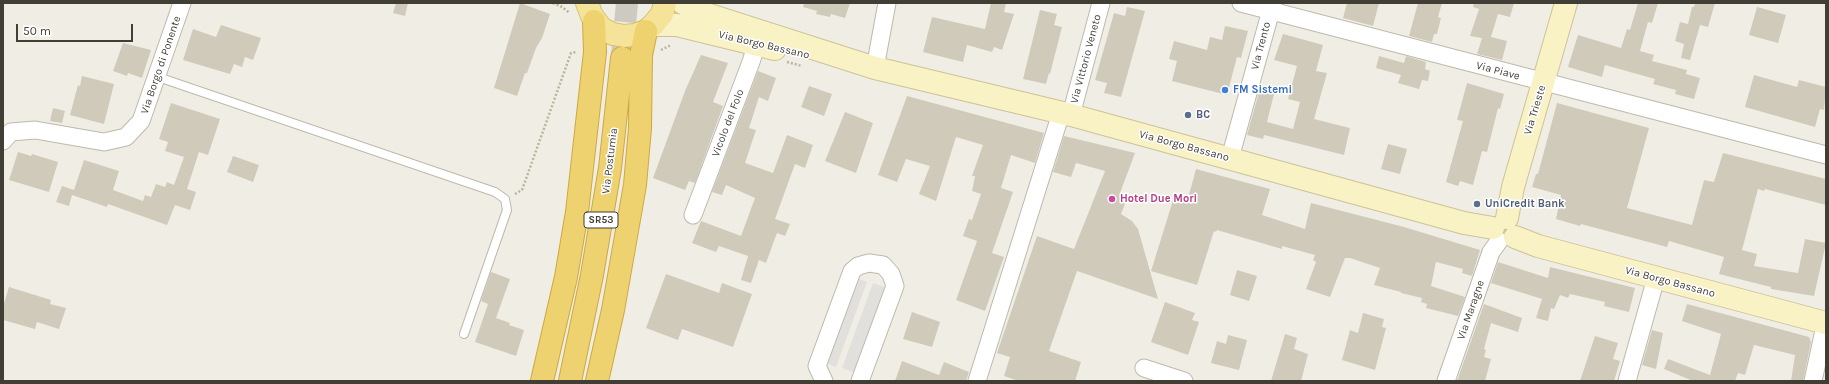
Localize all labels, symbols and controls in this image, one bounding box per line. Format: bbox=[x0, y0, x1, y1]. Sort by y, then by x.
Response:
street label: Via Vittorio Veneto bbox=[1068, 13, 1104, 105]
street label: Via Borgo di Ponente bbox=[138, 14, 184, 116]
scale bar bbox=[18, 16, 135, 42]
street label: Via Trento bbox=[1248, 21, 1274, 71]
text: 50 m bbox=[23, 24, 51, 38]
street label: Via Borgo Bassano bbox=[717, 28, 811, 62]
street label: Via Piave bbox=[1475, 59, 1521, 83]
place label: FM Sistemi bbox=[1233, 83, 1292, 97]
street label: Via Trieste bbox=[1521, 84, 1549, 136]
marker: FM Sistemi bbox=[1220, 85, 1230, 95]
street label: Vicolo del Folo bbox=[709, 87, 747, 159]
place label: BC bbox=[1196, 108, 1210, 122]
marker: BC bbox=[1183, 110, 1193, 120]
street label: Via Postumia bbox=[599, 127, 621, 195]
street label: Via Borgo Bassano bbox=[1137, 128, 1231, 164]
place label: Hotel Due Mori bbox=[1120, 192, 1197, 206]
marker: Hotel Due Mori bbox=[1107, 194, 1117, 204]
place label: UniCredit Bank bbox=[1485, 197, 1565, 211]
marker: UniCredit Bank bbox=[1472, 199, 1482, 209]
road number: SR53 bbox=[584, 212, 618, 228]
street label: Via Borgo Bassano bbox=[1623, 264, 1717, 300]
street label: Via Maragne bbox=[1455, 279, 1487, 341]

